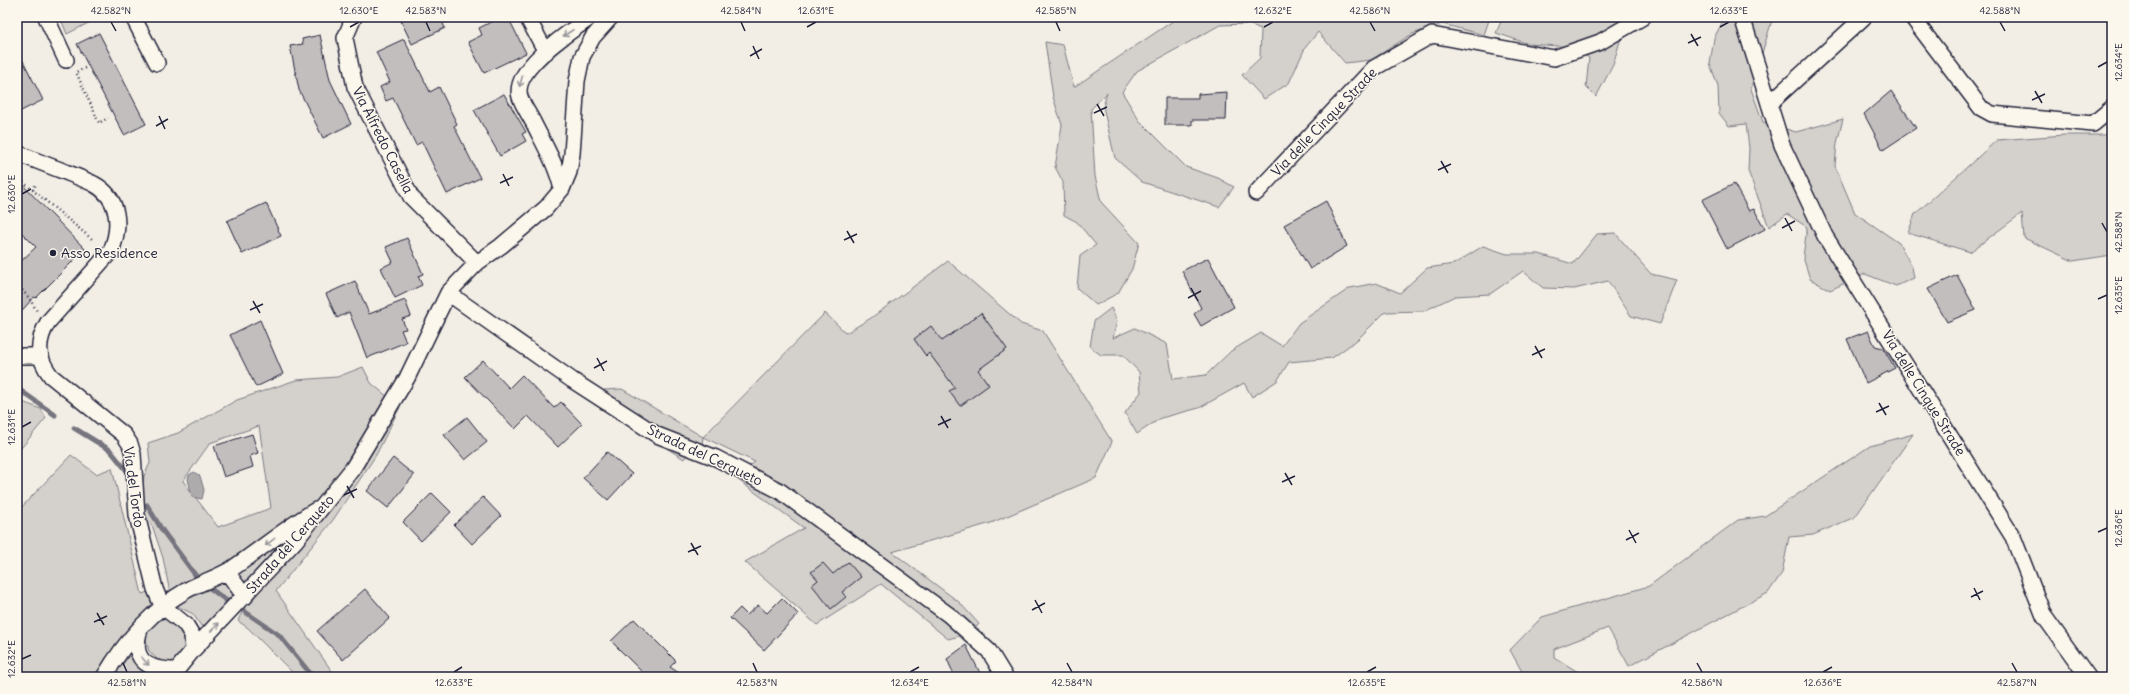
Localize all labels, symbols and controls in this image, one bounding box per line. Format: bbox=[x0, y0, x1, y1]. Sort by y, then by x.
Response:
text: 42.582°N bbox=[91, 4, 131, 17]
text: 12.630°E bbox=[340, 4, 378, 17]
text: 42.583°N bbox=[406, 4, 446, 17]
text: 42.584°N bbox=[721, 4, 761, 17]
text: 12.631°E bbox=[798, 4, 834, 17]
text: 42.585°N bbox=[1036, 4, 1076, 17]
text: 12.632°E bbox=[1254, 4, 1292, 17]
text: 42.586°N bbox=[1350, 4, 1390, 17]
text: 12.633°E bbox=[1710, 4, 1748, 17]
text: 42.588°N bbox=[1980, 4, 2020, 17]
one-way arrow bbox=[562, 29, 573, 37]
text: 12.634°E bbox=[2112, 43, 2125, 81]
street label: Via delle Cinque Strade bbox=[1267, 64, 1381, 180]
one-way arrow bbox=[517, 74, 524, 87]
street label: Via Alfredo Casella bbox=[348, 84, 418, 196]
text: 12.630°E bbox=[5, 175, 18, 213]
text: 42.588°N bbox=[2112, 212, 2125, 252]
place label: Asso Residence bbox=[61, 244, 158, 262]
marker: Asso Residence bbox=[48, 248, 58, 258]
text: 12.635°E bbox=[2112, 276, 2125, 314]
street label: Via delle Cinque Strade bbox=[1878, 327, 1970, 459]
text: 12.631°E bbox=[5, 409, 18, 445]
street label: Strada del Cerqueto bbox=[644, 420, 766, 490]
street label: Via del Tordo bbox=[119, 445, 149, 529]
street label: Strada del Cerqueto bbox=[242, 491, 338, 597]
text: 12.636°E bbox=[2112, 509, 2125, 547]
one-way arrow bbox=[264, 538, 275, 546]
one-way arrow bbox=[211, 622, 220, 632]
text: 12.632°E bbox=[5, 640, 18, 678]
one-way arrow bbox=[140, 656, 149, 666]
text: 42.581°N bbox=[107, 676, 147, 689]
text: 12.633°E bbox=[435, 676, 473, 689]
text: 42.583°N bbox=[737, 676, 777, 689]
text: 12.634°E bbox=[891, 676, 929, 689]
text: 42.584°N bbox=[1052, 676, 1092, 689]
text: 12.635°E bbox=[1348, 676, 1386, 689]
text: 42.586°N bbox=[1682, 676, 1722, 689]
text: 12.636°E bbox=[1804, 676, 1842, 689]
text: 42.587°N bbox=[1997, 676, 2037, 689]

